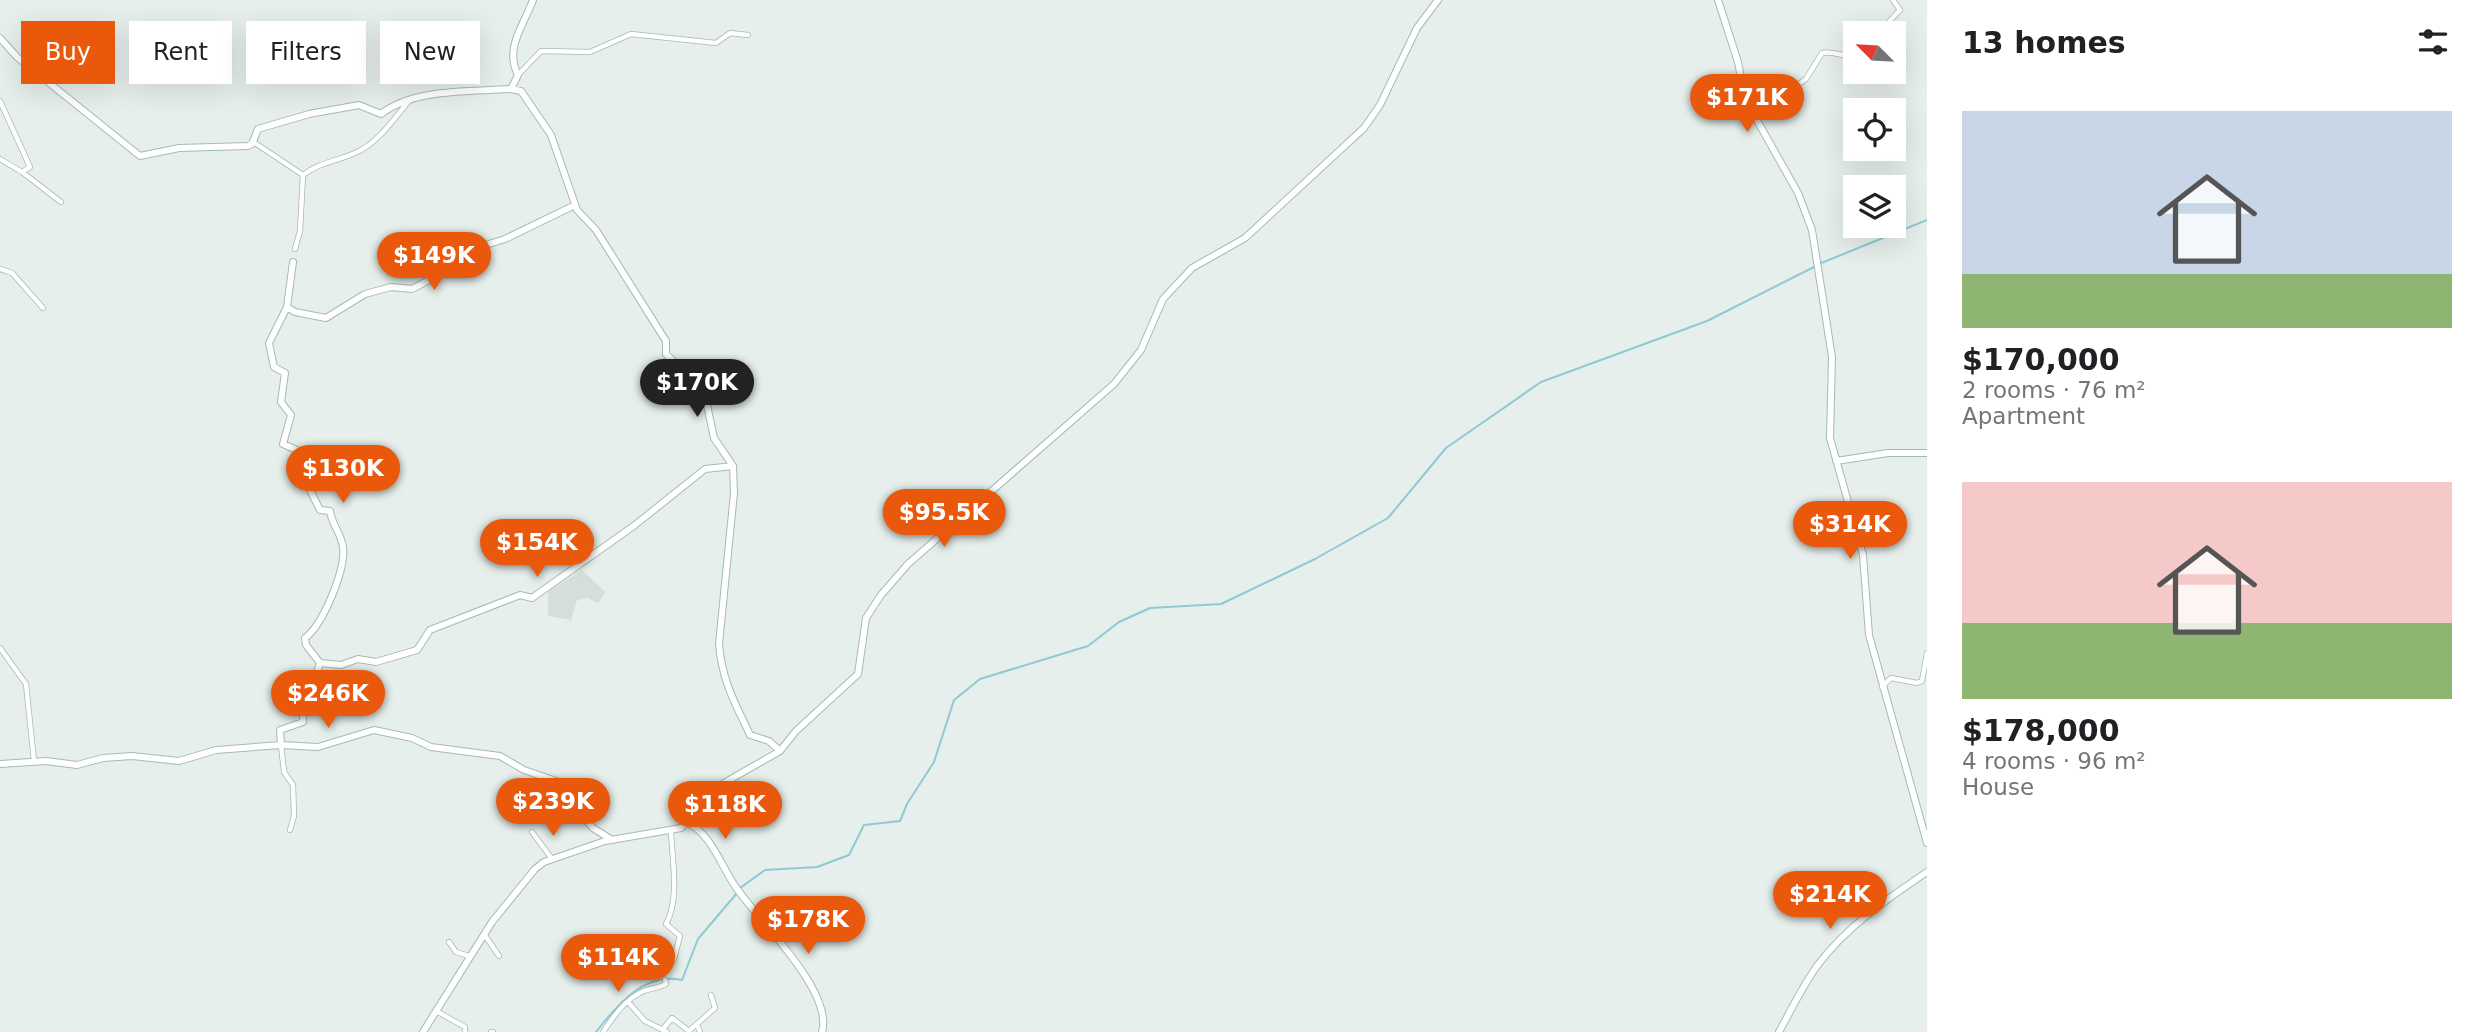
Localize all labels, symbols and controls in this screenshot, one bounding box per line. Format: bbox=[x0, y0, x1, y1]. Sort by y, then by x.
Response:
chip: Buy bbox=[21, 21, 115, 84]
chip: Rent bbox=[129, 21, 232, 84]
chip: Filters bbox=[246, 21, 366, 84]
chip: New bbox=[380, 21, 480, 84]
north arrow bbox=[1843, 21, 1906, 84]
map controls bbox=[1843, 21, 1906, 238]
icon: filters bbox=[2414, 23, 2452, 61]
text: 13 homes bbox=[1962, 25, 2126, 60]
pin: $171K bbox=[1698, 74, 1796, 134]
text: $171K bbox=[1706, 84, 1788, 110]
button: locate bbox=[1843, 98, 1906, 161]
icon: home bbox=[2144, 156, 2270, 282]
button: layers bbox=[1843, 175, 1906, 238]
pin: $149K bbox=[385, 232, 483, 292]
text: $149K bbox=[393, 242, 475, 268]
text: $170,000 bbox=[1962, 342, 2120, 377]
pin: $170K bbox=[648, 360, 746, 419]
text: $170K bbox=[656, 369, 738, 395]
text: 2 rooms · 76 m² bbox=[1962, 377, 2146, 403]
text: Apartment bbox=[1962, 403, 2085, 429]
pin: $130K bbox=[294, 446, 392, 505]
text: $130K bbox=[302, 455, 384, 481]
pin: $95.5K bbox=[887, 490, 1001, 549]
text: $95.5K bbox=[899, 499, 989, 525]
pin: $314K bbox=[1801, 502, 1899, 561]
text: $314K bbox=[1809, 511, 1891, 537]
pin: $154K bbox=[488, 520, 586, 579]
icon: home bbox=[2144, 527, 2270, 653]
text: $154K bbox=[496, 529, 578, 555]
pin: $246K bbox=[279, 670, 377, 730]
text: $246K bbox=[287, 680, 369, 706]
text: $178,000 bbox=[1962, 713, 2120, 748]
text: 4 rooms · 96 m² bbox=[1962, 748, 2146, 774]
text: House bbox=[1962, 774, 2034, 800]
pin: $239K bbox=[504, 778, 602, 838]
pin: $118K bbox=[676, 782, 774, 841]
text: $239K bbox=[512, 788, 594, 814]
text: $118K bbox=[684, 791, 766, 817]
pin: $214K bbox=[1781, 872, 1879, 931]
text: $214K bbox=[1789, 881, 1871, 907]
pin: $178K bbox=[759, 897, 857, 956]
text: $178K bbox=[767, 906, 849, 932]
pin: $114K bbox=[569, 934, 667, 994]
text: $114K bbox=[577, 944, 659, 970]

